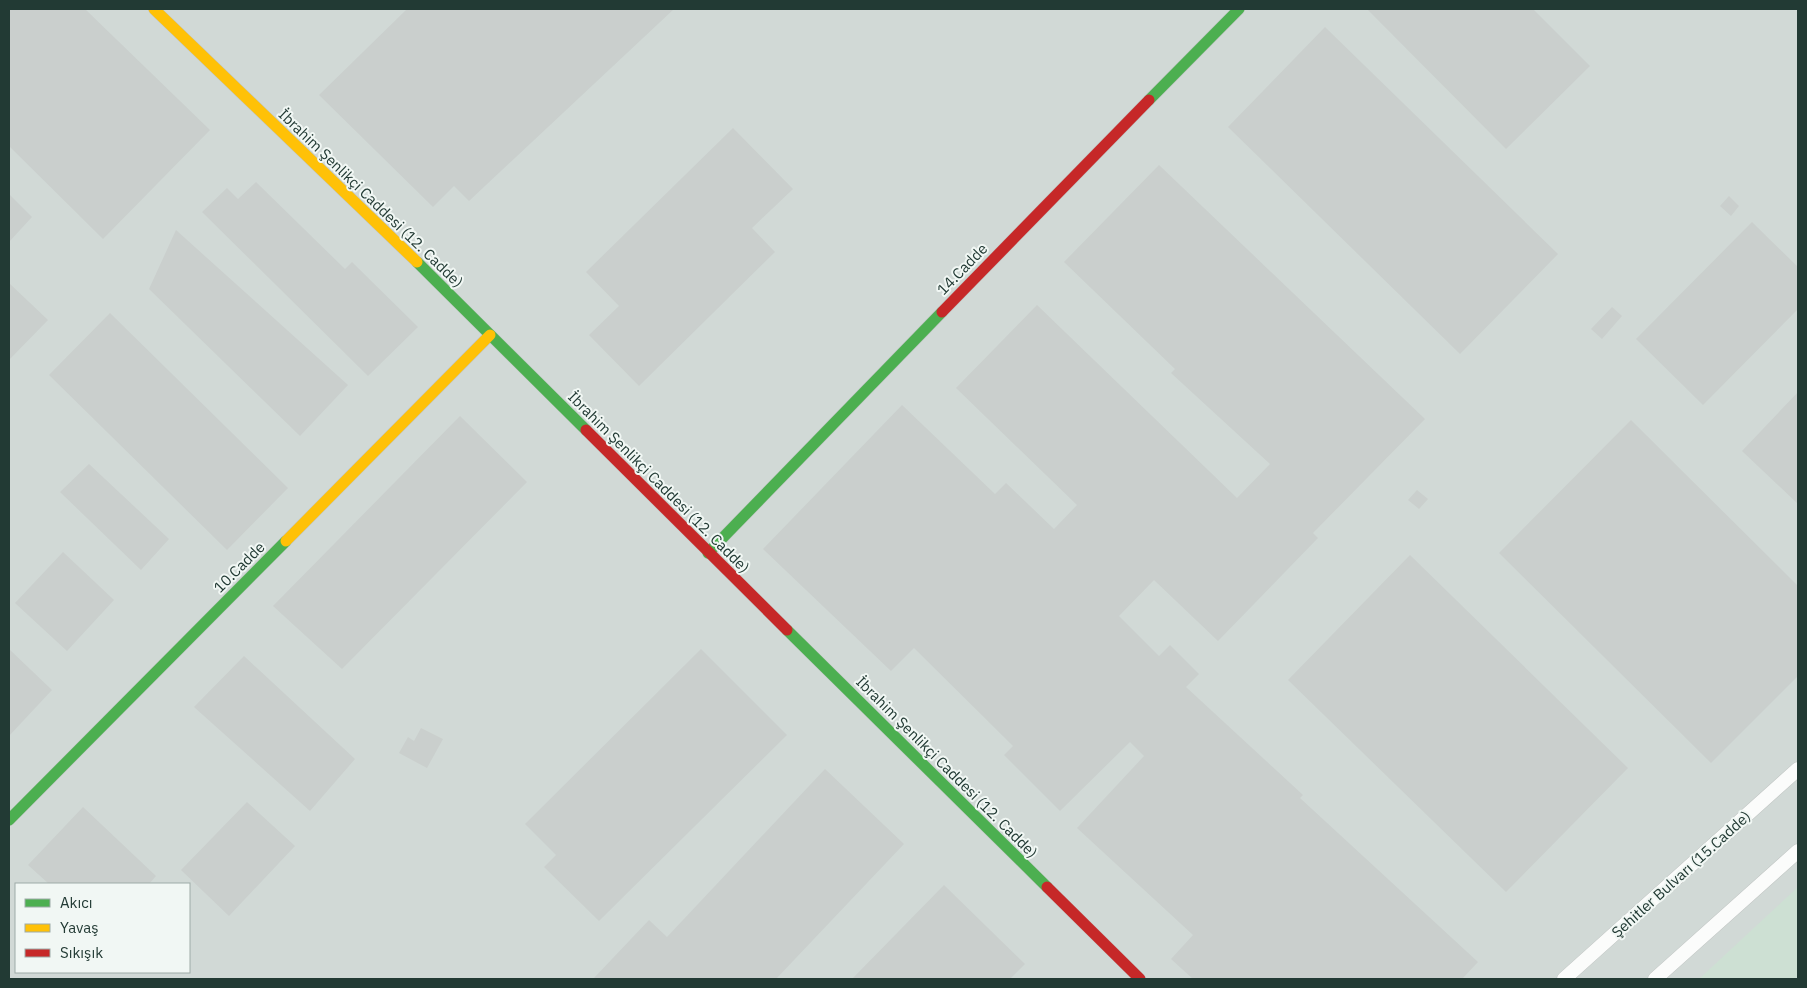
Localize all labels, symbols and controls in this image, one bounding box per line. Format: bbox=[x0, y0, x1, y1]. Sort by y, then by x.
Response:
street label: İbrahim Şenlikçi Caddesi (12. Cadde) bbox=[275, 105, 467, 291]
street label: 14.Cadde bbox=[933, 239, 991, 299]
street label: İbrahim Şenlikçi Caddesi (12. Cadde) bbox=[564, 387, 754, 577]
street label: 10.Cadde bbox=[209, 537, 269, 597]
street label: İbrahim Şenlikçi Caddesi (12. Cadde) bbox=[852, 672, 1042, 862]
street label: Şehitler Bulvarı (15.Cadde) bbox=[1607, 806, 1755, 942]
legend bbox=[15, 883, 190, 973]
text: Akıcı bbox=[60, 893, 93, 912]
text: Yavaş bbox=[60, 918, 99, 937]
text: Sıkışık bbox=[60, 943, 103, 962]

